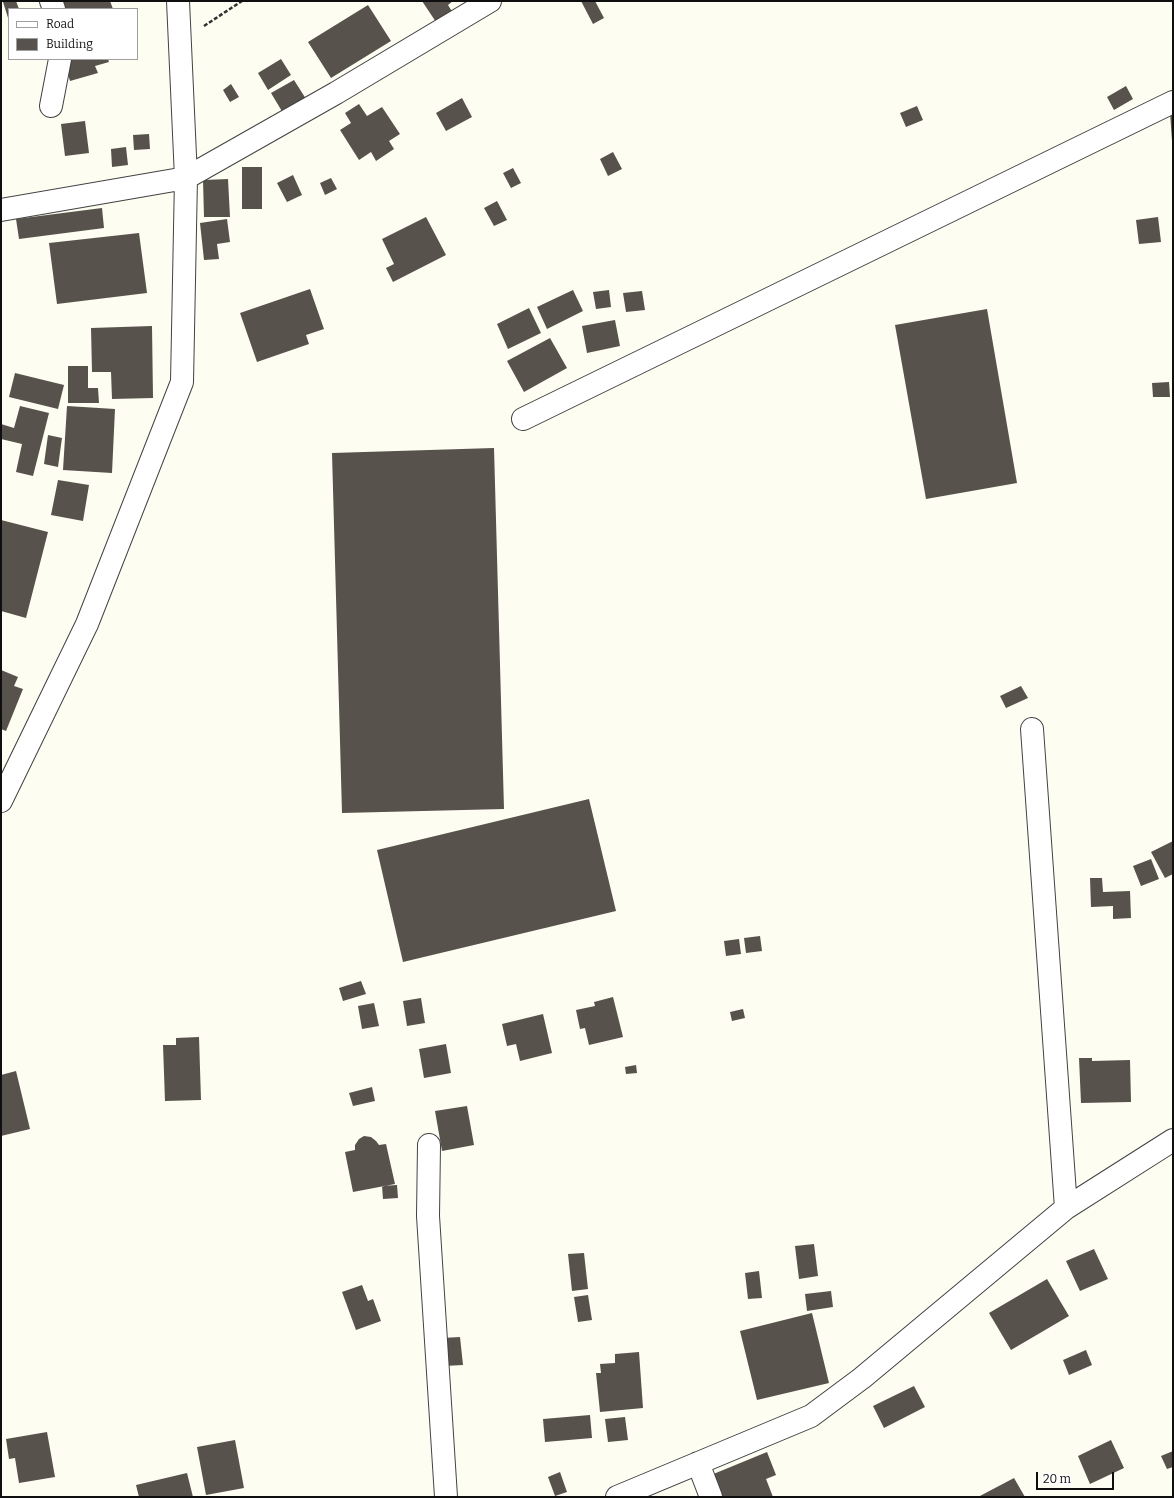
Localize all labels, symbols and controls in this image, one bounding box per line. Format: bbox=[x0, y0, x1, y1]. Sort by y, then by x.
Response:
legend bbox=[8, 8, 138, 60]
text: Road bbox=[46, 17, 74, 31]
text: Building bbox=[46, 37, 93, 51]
scale bar bbox=[1038, 1464, 1116, 1490]
text: 20 m bbox=[1043, 1472, 1071, 1486]

